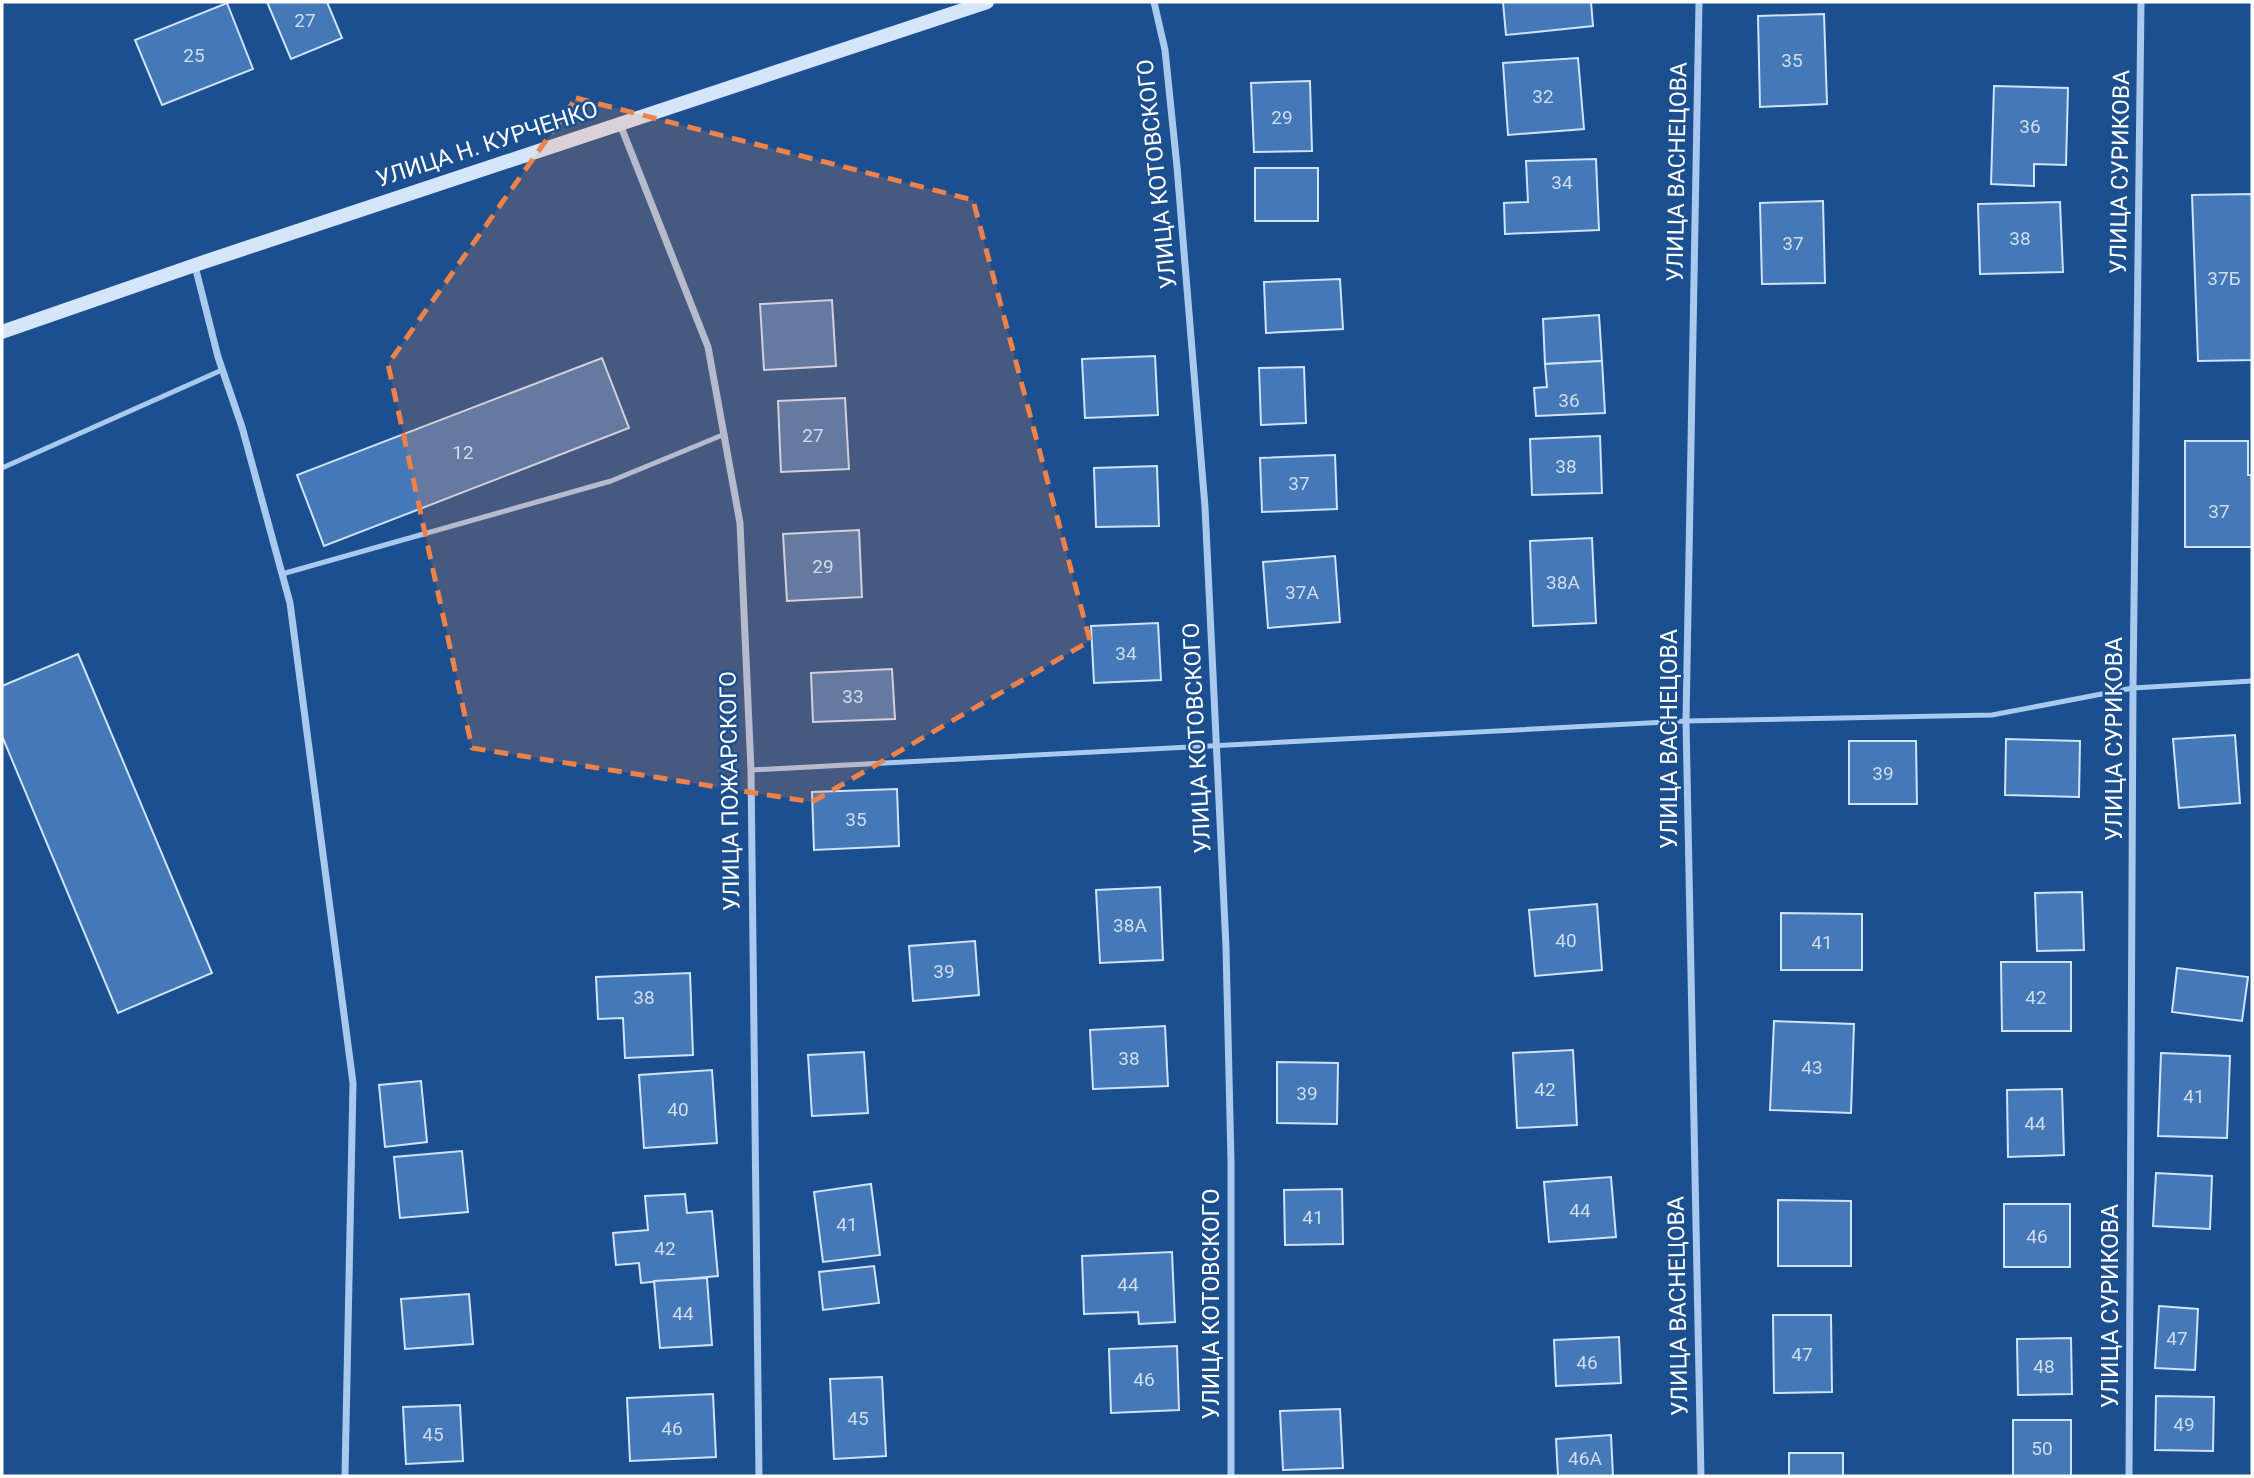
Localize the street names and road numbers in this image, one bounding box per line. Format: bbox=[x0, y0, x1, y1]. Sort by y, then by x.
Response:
street label: УЛИЦА КОТОВСКОГО bbox=[1132, 58, 1182, 290]
street label: УЛИЦА ВАСНЕЦОВА bbox=[1662, 62, 1692, 282]
street label: УЛИЦА СУРИКОВА bbox=[2105, 70, 2135, 274]
street label: УЛИЦА Н. КУРЧЕНКО bbox=[373, 95, 601, 193]
street label: УЛИЦА КОТОВСКОГО bbox=[1177, 622, 1217, 854]
street label: УЛИЦА ВАСНЕЦОВА bbox=[1656, 629, 1683, 849]
street label: УЛИЦА СУРИКОВА bbox=[2101, 637, 2128, 841]
street label: УЛИЦА ПОЖАРСКОГО bbox=[714, 671, 746, 911]
street label: УЛИЦА КОТОВСКОГО bbox=[1198, 1189, 1225, 1419]
street label: УЛИЦА ВАСНЕЦОВА bbox=[1663, 1196, 1693, 1416]
street label: УЛИЦА СУРИКОВА bbox=[2097, 1204, 2124, 1408]

